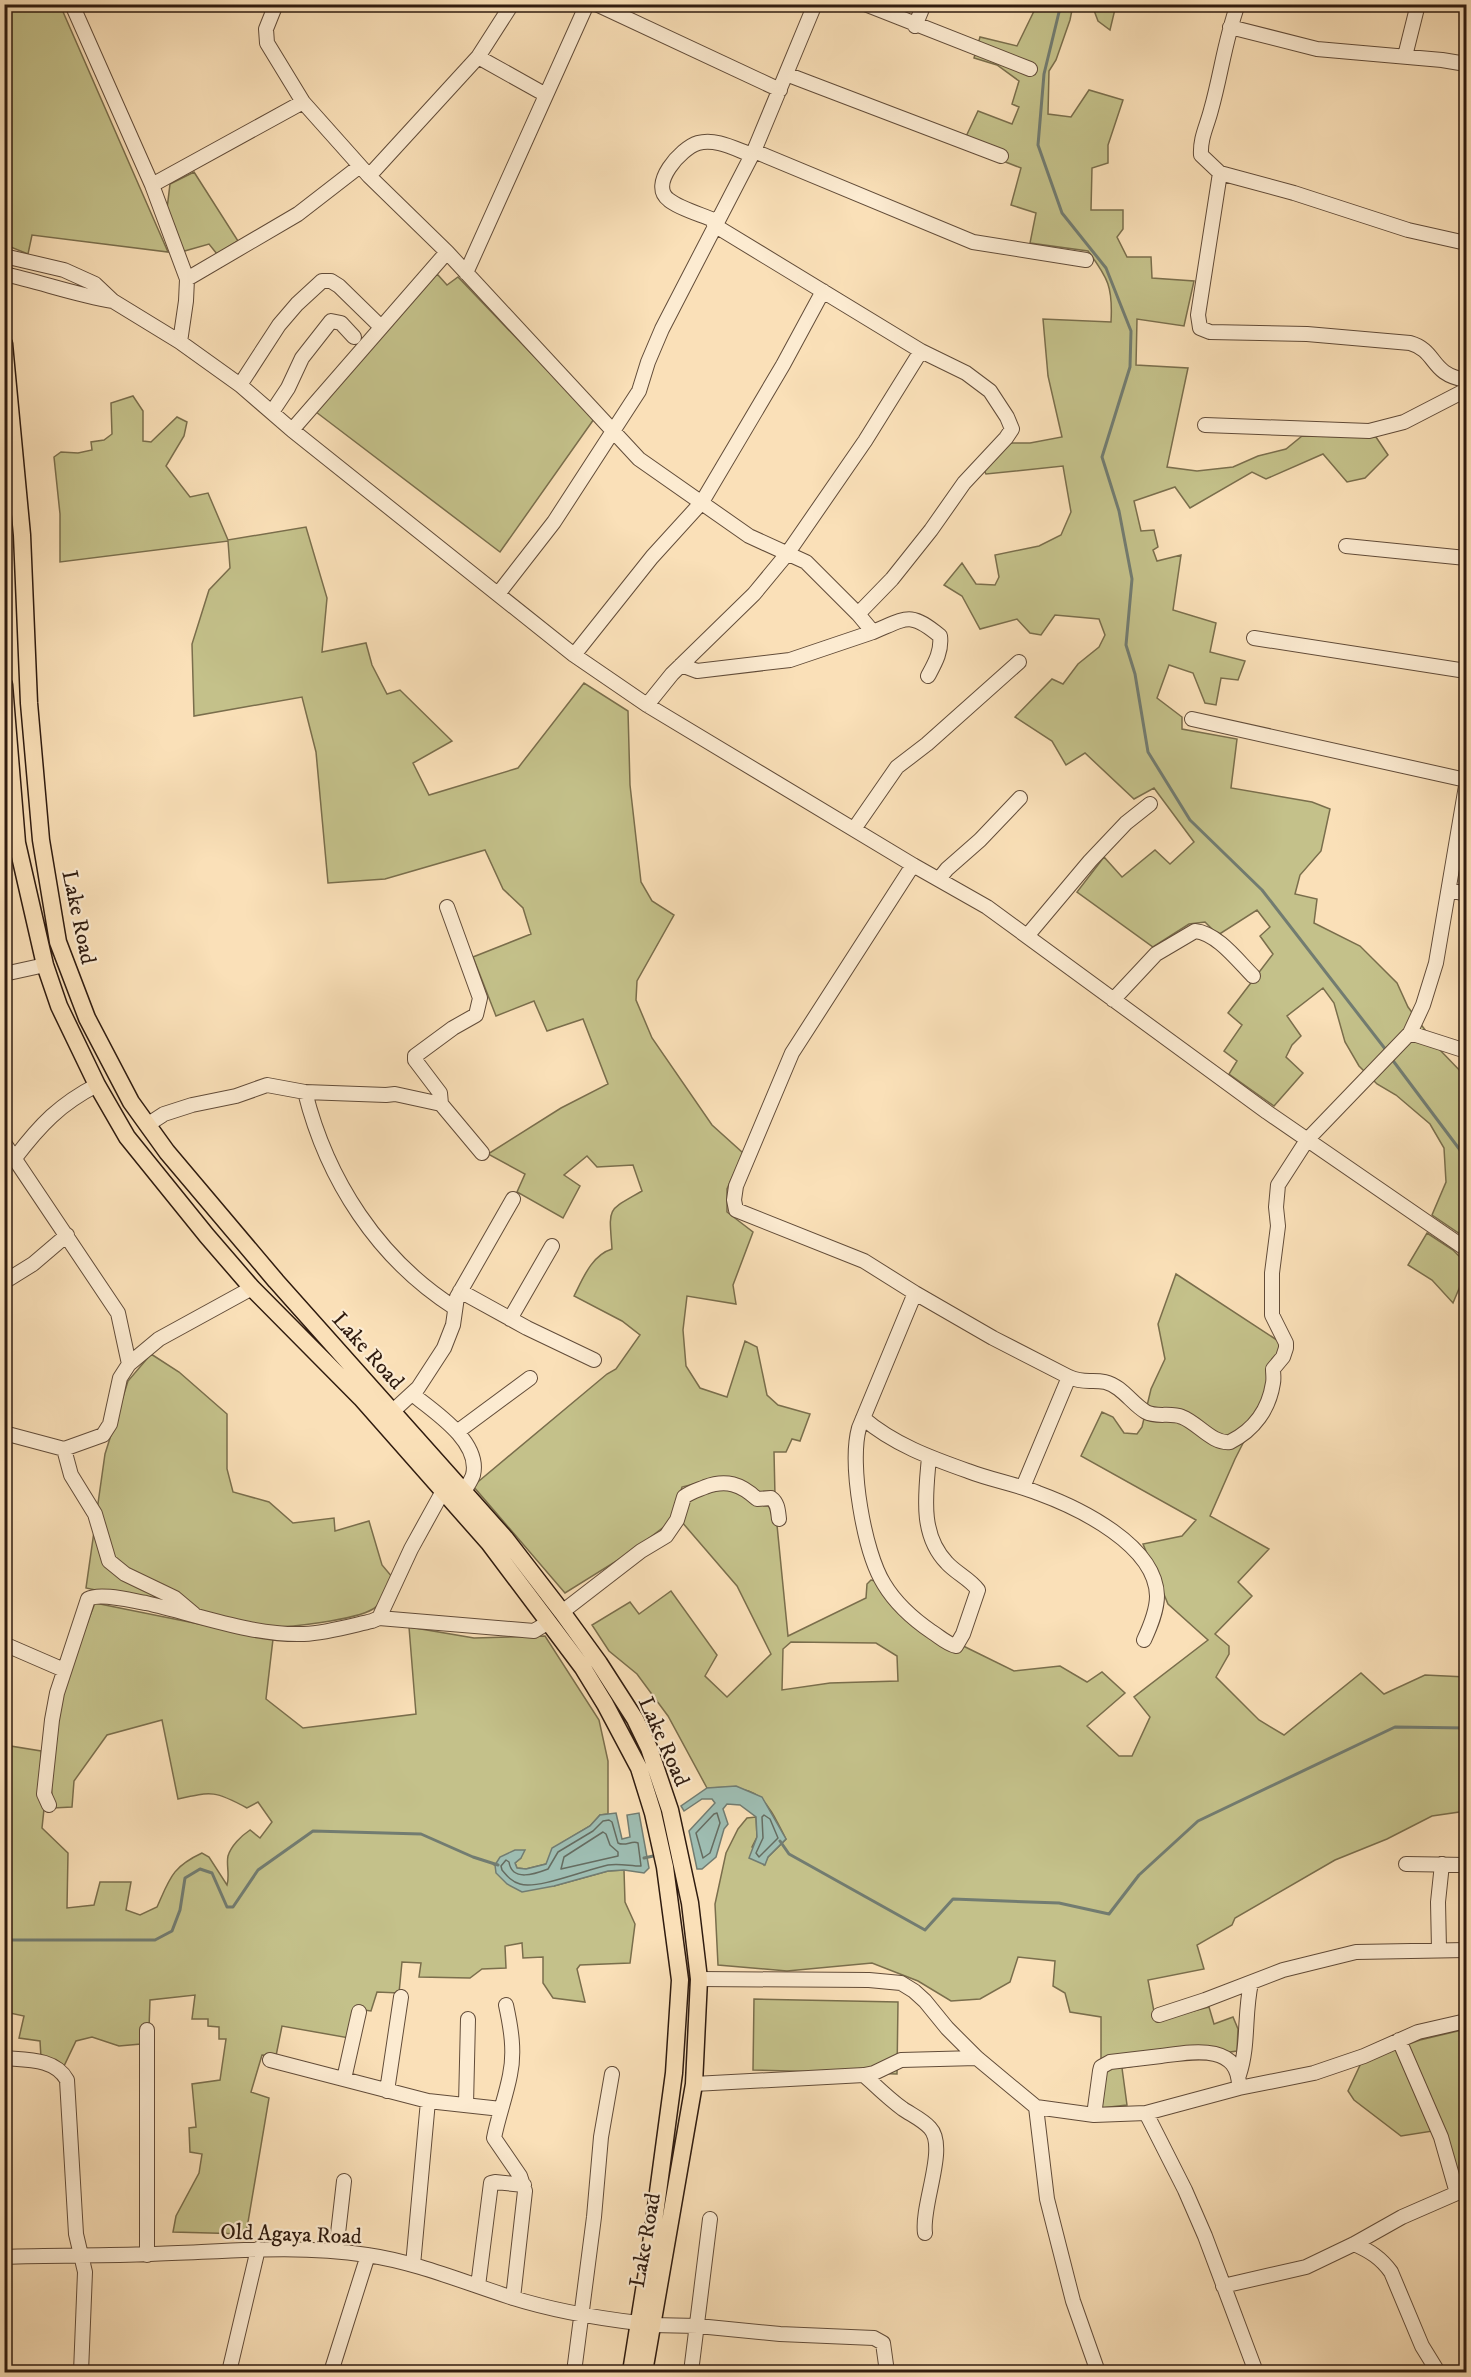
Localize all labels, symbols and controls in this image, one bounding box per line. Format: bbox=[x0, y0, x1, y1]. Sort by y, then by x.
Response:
street label: Lake Road bbox=[55, 868, 102, 967]
street label: Lake Road bbox=[326, 1307, 410, 1395]
street label: Lake Road bbox=[632, 1693, 695, 1791]
street label: Lake Road bbox=[624, 2191, 667, 2290]
street label: Old Agaya Road bbox=[220, 2219, 362, 2250]

